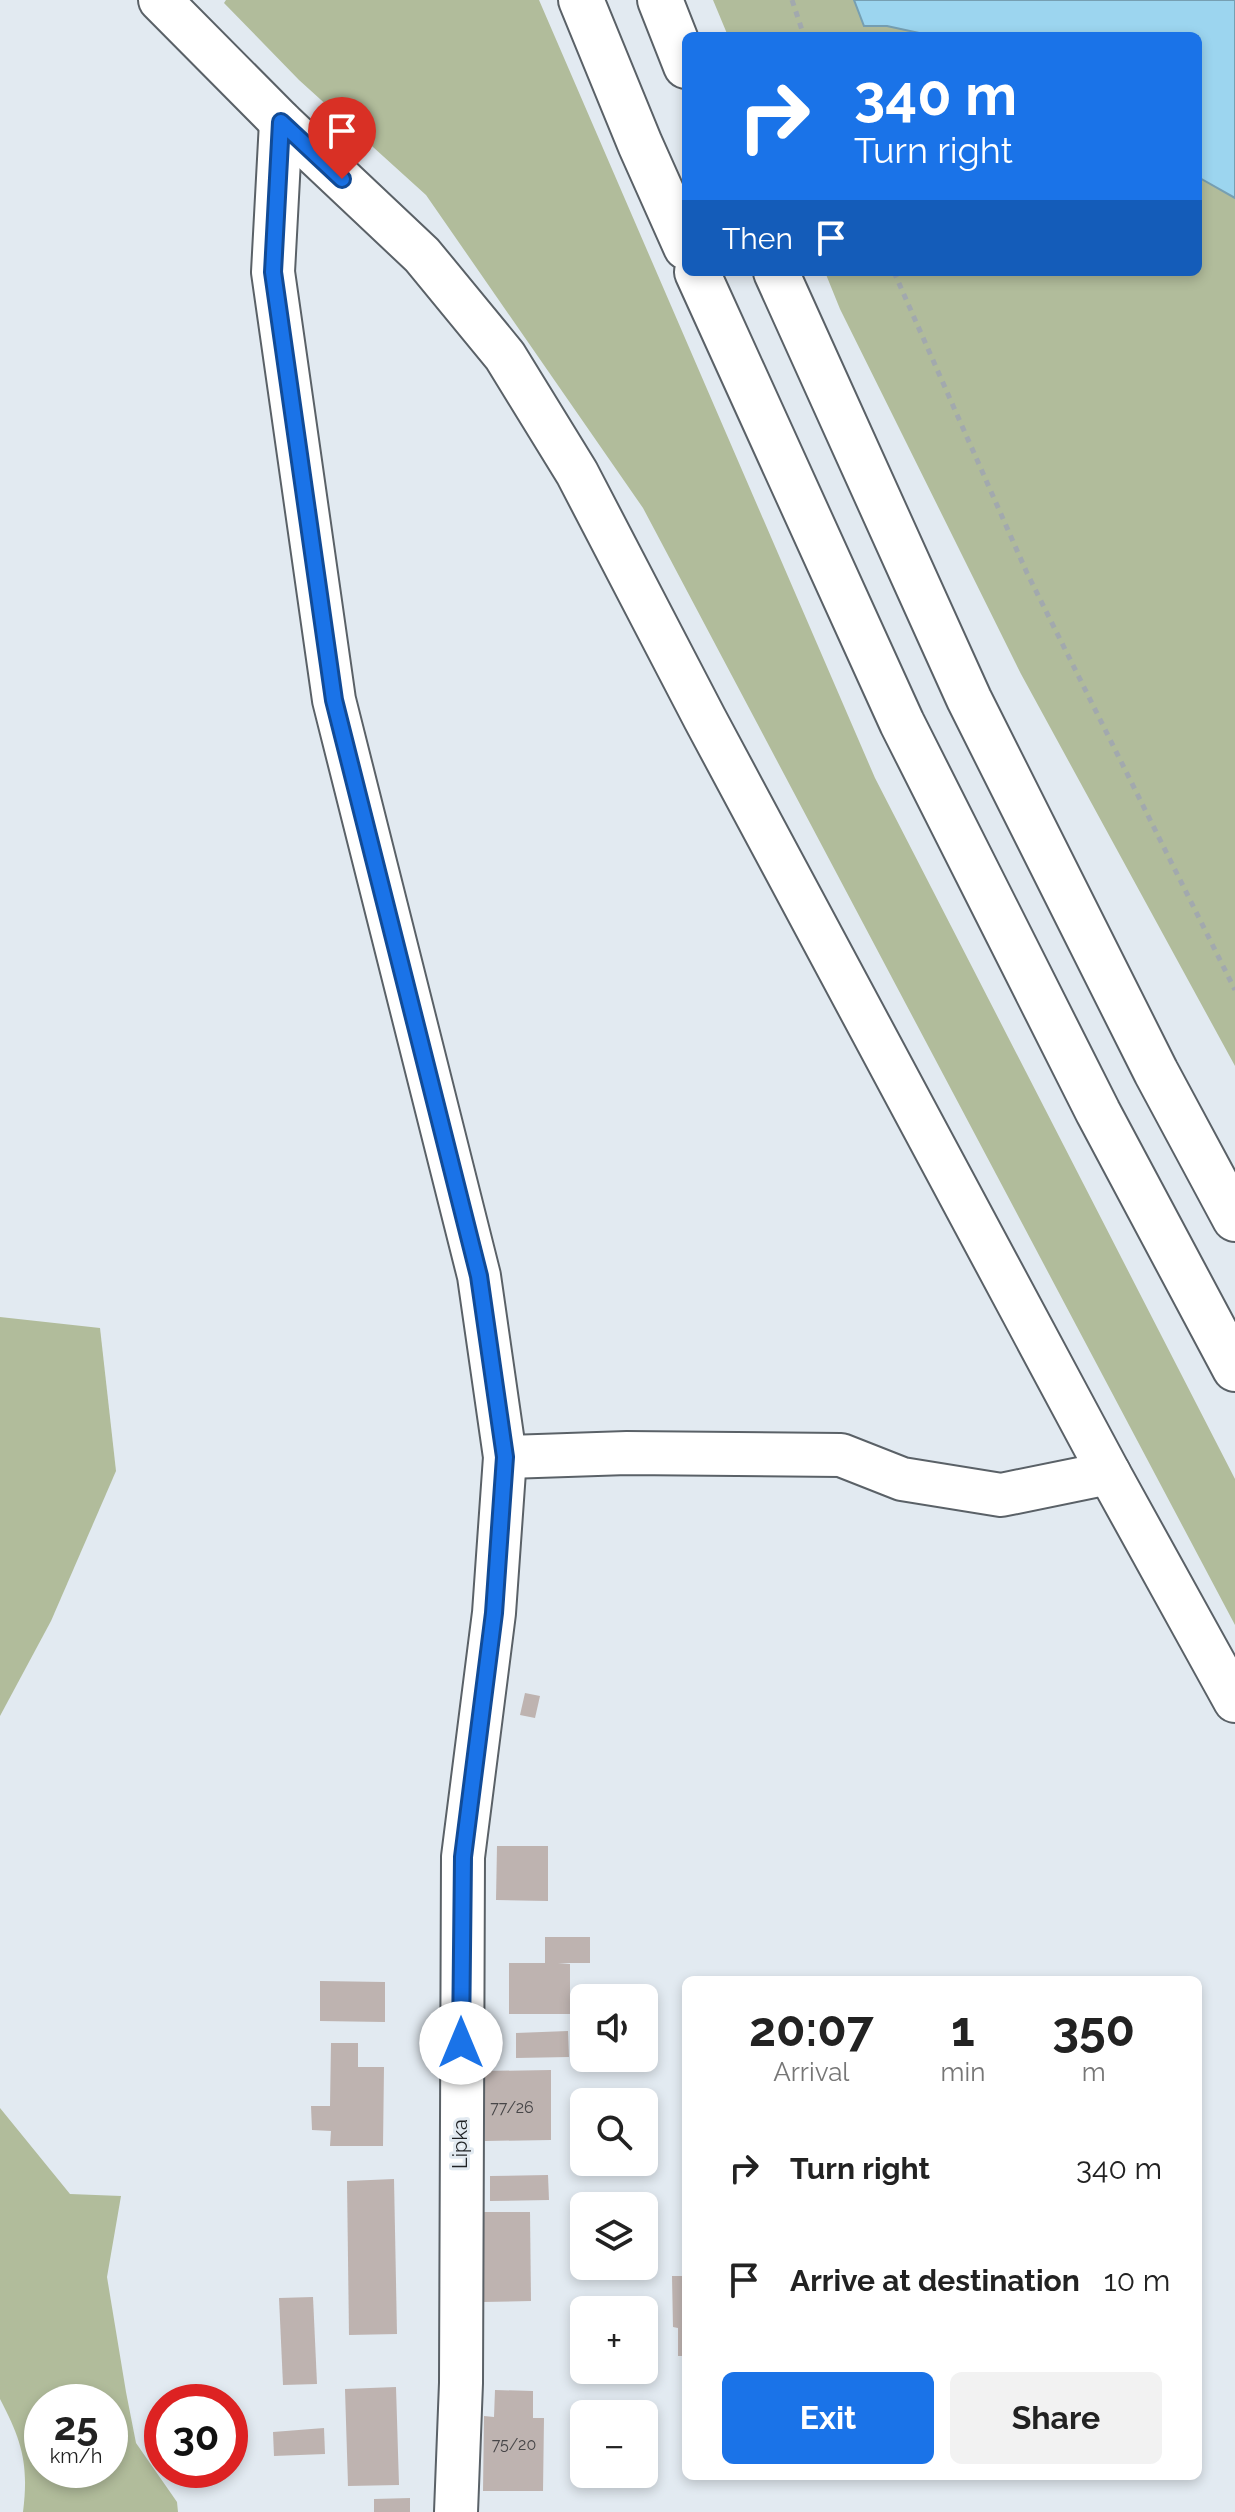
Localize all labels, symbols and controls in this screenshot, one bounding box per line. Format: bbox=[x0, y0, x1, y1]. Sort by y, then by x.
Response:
text: 340 m bbox=[854, 62, 1017, 128]
icon: right bbox=[722, 64, 826, 168]
pin bbox=[308, 97, 376, 179]
icon: arrive bbox=[320, 109, 364, 153]
text: Turn right bbox=[854, 129, 1013, 171]
icon: arrive bbox=[809, 216, 853, 260]
text: Then bbox=[722, 221, 793, 256]
map controls bbox=[570, 1984, 658, 2488]
button: sound bbox=[570, 1984, 658, 2072]
position arrow bbox=[419, 2001, 503, 2085]
text: 20:07 bbox=[749, 2001, 874, 2057]
text: 1 bbox=[951, 2001, 975, 2057]
text: 350 bbox=[1052, 2001, 1135, 2057]
text: Arrival bbox=[773, 2057, 849, 2087]
text: min bbox=[941, 2057, 985, 2087]
text: m bbox=[1082, 2057, 1106, 2087]
button: search bbox=[570, 2088, 658, 2176]
house number: 77/26 bbox=[490, 2098, 534, 2117]
street label: Lipka bbox=[448, 2119, 472, 2169]
icon: right bbox=[722, 2146, 766, 2190]
text: Turn right bbox=[790, 2151, 930, 2186]
text: 340 m bbox=[1076, 2151, 1162, 2186]
button: layers bbox=[570, 2192, 658, 2280]
icon: arrive bbox=[722, 2258, 766, 2302]
text: Arrive at destination bbox=[790, 2263, 1080, 2298]
text: 10 m bbox=[1104, 2263, 1170, 2298]
button: + bbox=[570, 2296, 658, 2384]
button: Exit bbox=[722, 2372, 934, 2464]
button: Share bbox=[950, 2372, 1162, 2464]
speed limit sign: 30 bbox=[144, 2384, 248, 2488]
button: − bbox=[570, 2400, 658, 2488]
text: 25 bbox=[54, 2402, 98, 2449]
house number: 75/20 bbox=[492, 2435, 536, 2454]
text: km/h bbox=[50, 2444, 102, 2468]

